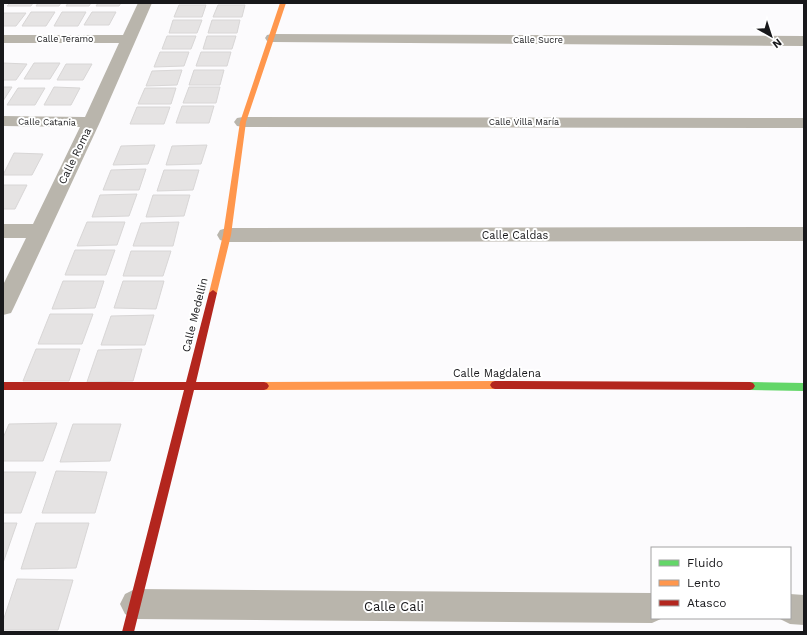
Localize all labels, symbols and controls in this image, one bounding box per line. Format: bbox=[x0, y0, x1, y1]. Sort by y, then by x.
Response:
north arrow bbox=[751, 16, 791, 56]
street label: Calle Teramo bbox=[36, 34, 94, 44]
street label: Calle Sucre bbox=[513, 35, 563, 45]
text: N bbox=[770, 36, 784, 51]
street label: Calle Catania bbox=[18, 116, 76, 128]
street label: Calle Villa María bbox=[489, 117, 559, 127]
street label: Calle Roma bbox=[56, 126, 94, 186]
street label: Calle Caldas bbox=[482, 229, 549, 242]
street label: Calle Medellin bbox=[180, 277, 210, 353]
street label: Calle Magdalena bbox=[453, 367, 541, 380]
legend bbox=[651, 547, 791, 619]
text: Fluido bbox=[687, 556, 723, 570]
text: Lento bbox=[687, 576, 721, 590]
text: Atasco bbox=[687, 596, 727, 610]
street label: Calle Cali bbox=[364, 599, 424, 614]

